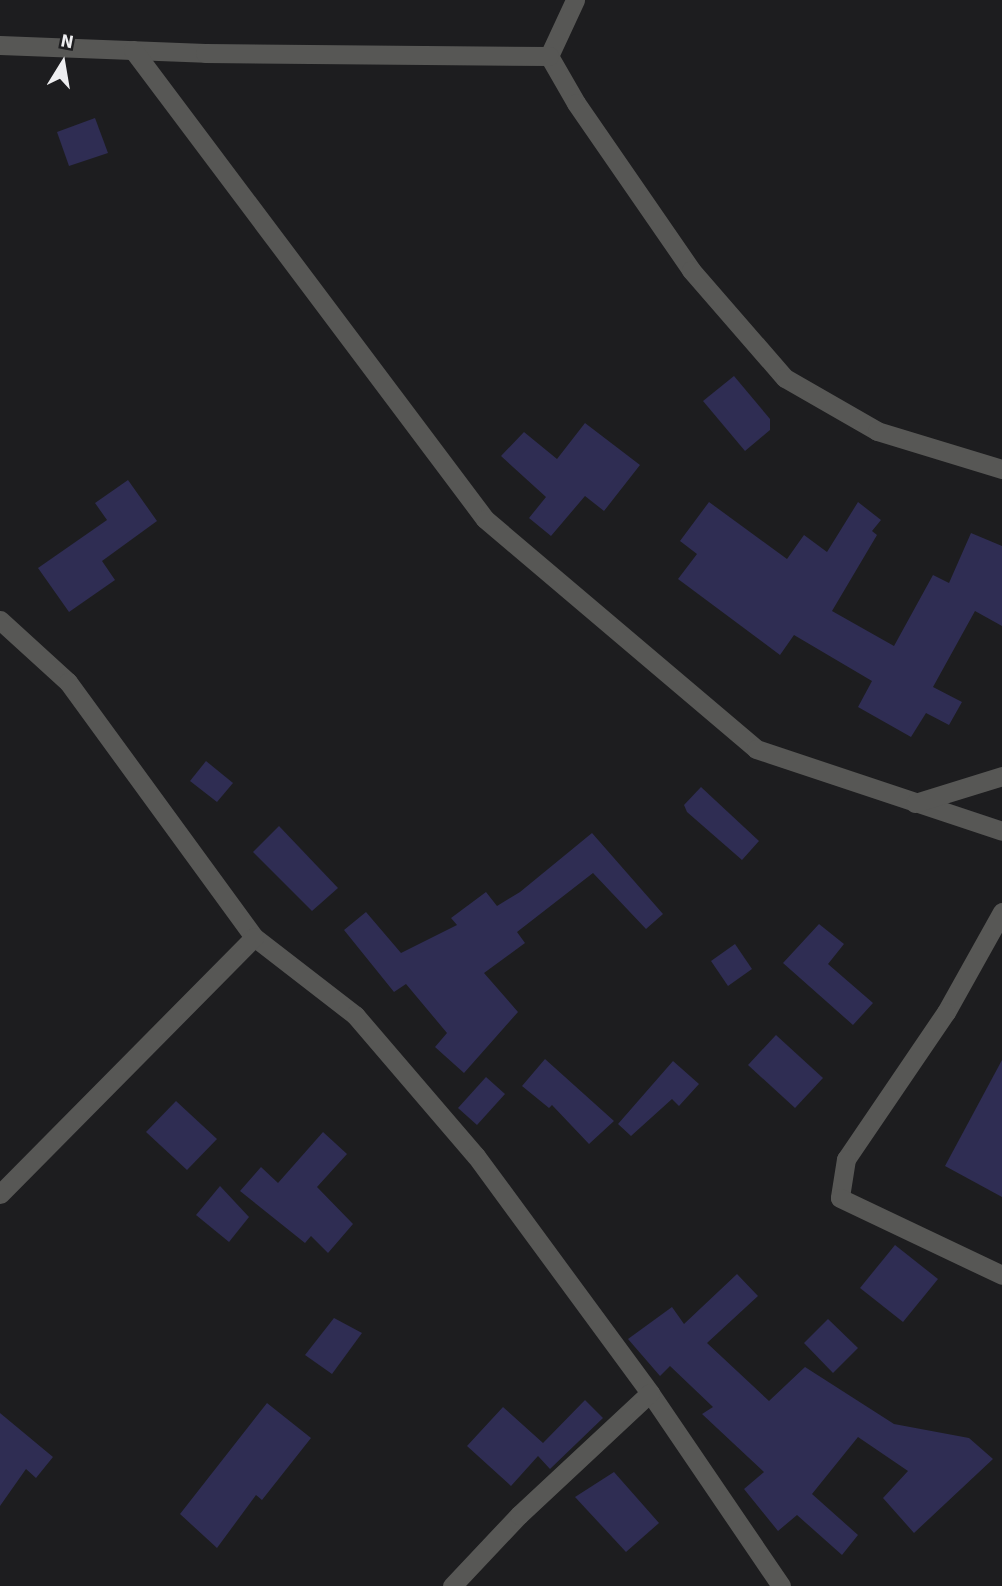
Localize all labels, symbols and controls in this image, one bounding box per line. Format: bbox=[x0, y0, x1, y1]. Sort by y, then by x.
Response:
text: N bbox=[58, 27, 76, 56]
north arrow bbox=[28, 28, 98, 98]

